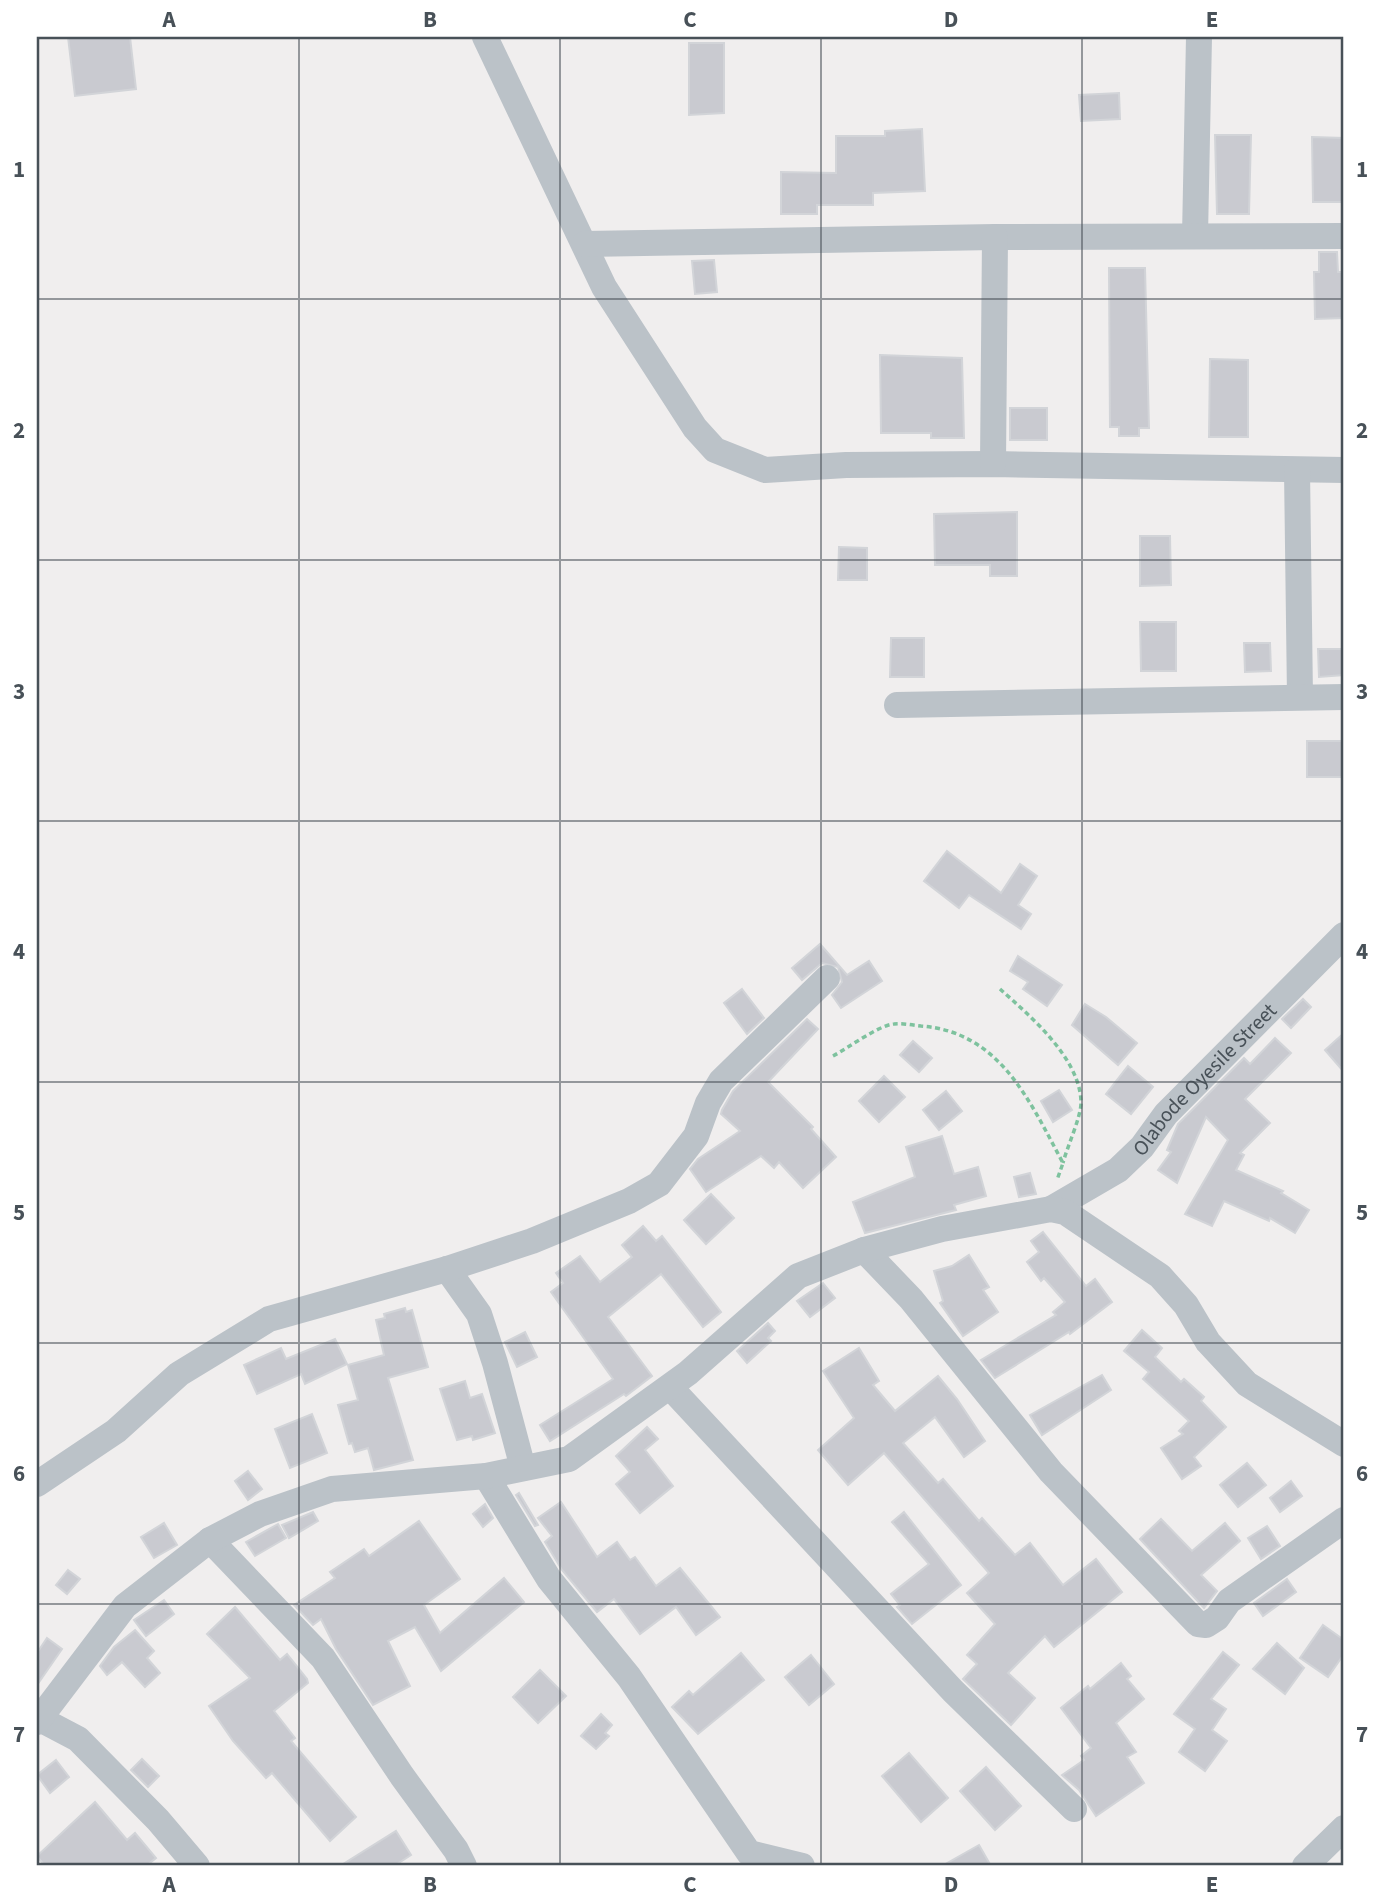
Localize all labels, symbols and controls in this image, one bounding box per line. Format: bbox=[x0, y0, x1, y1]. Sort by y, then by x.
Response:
text: A bbox=[161, 3, 176, 36]
text: B bbox=[423, 3, 437, 36]
text: C bbox=[683, 3, 697, 36]
text: D bbox=[944, 3, 958, 36]
text: E bbox=[1206, 3, 1218, 36]
text: 1 bbox=[13, 153, 25, 186]
text: 1 bbox=[1356, 153, 1368, 186]
text: 2 bbox=[13, 414, 25, 447]
text: 2 bbox=[1356, 414, 1368, 447]
text: 3 bbox=[13, 675, 25, 708]
text: 3 bbox=[1356, 675, 1368, 708]
text: 4 bbox=[13, 935, 25, 968]
text: 4 bbox=[1356, 935, 1368, 968]
street label: Olabode Oyesile Street bbox=[1126, 996, 1283, 1163]
text: 5 bbox=[13, 1196, 25, 1229]
text: 5 bbox=[1356, 1196, 1368, 1229]
text: 6 bbox=[13, 1457, 25, 1490]
text: 6 bbox=[1356, 1457, 1368, 1490]
text: 7 bbox=[13, 1718, 25, 1751]
text: 7 bbox=[1356, 1718, 1368, 1751]
text: A bbox=[161, 1868, 176, 1901]
text: B bbox=[423, 1868, 437, 1901]
text: C bbox=[683, 1868, 697, 1901]
text: D bbox=[944, 1868, 958, 1901]
text: E bbox=[1206, 1868, 1218, 1901]

